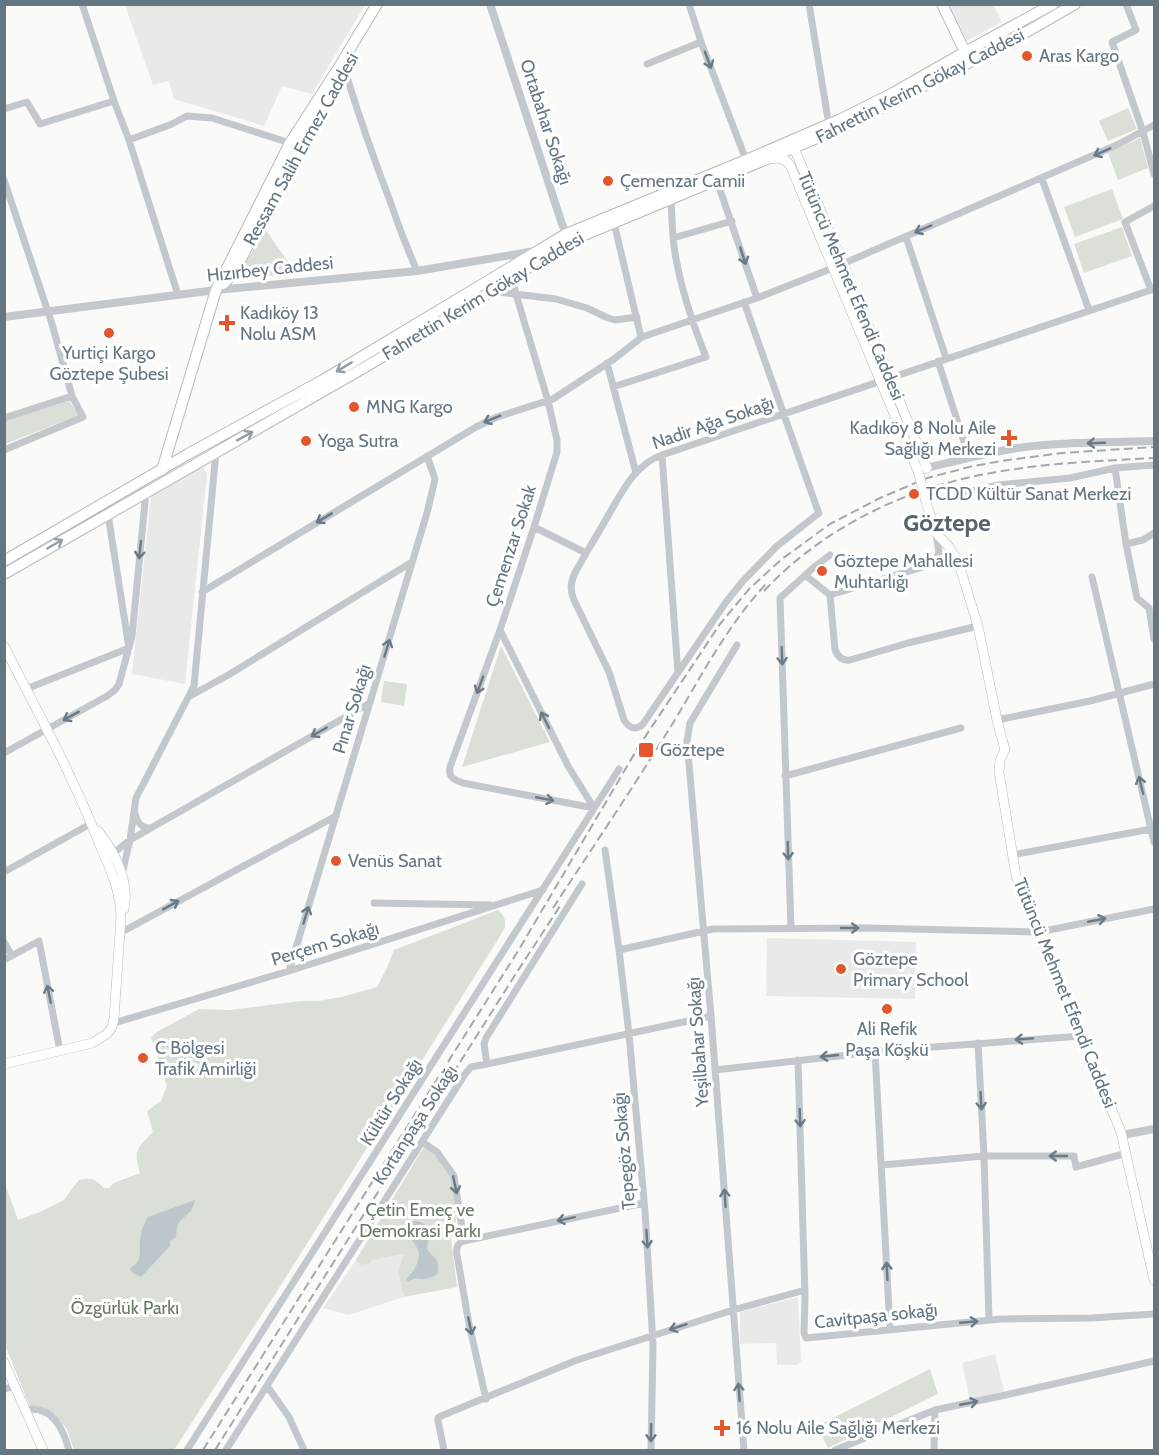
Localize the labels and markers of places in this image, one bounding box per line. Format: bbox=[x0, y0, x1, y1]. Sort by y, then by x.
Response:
place label: Aras Kargo bbox=[1039, 45, 1119, 67]
marker: Aras Kargo bbox=[1020, 49, 1034, 63]
place label: Çemenzar Camii bbox=[620, 170, 745, 192]
marker: Çemenzar Camii bbox=[601, 174, 615, 188]
place label: Kadıköy 13 Nolu ASM bbox=[240, 302, 319, 345]
marker: Kadıköy 13 Nolu ASM bbox=[218, 314, 236, 332]
marker: Yurtiçi Kargo Göztepe Şubesi bbox=[102, 326, 116, 340]
place label: Yurtiçi Kargo Göztepe Şubesi bbox=[49, 342, 169, 385]
place label: MNG Kargo bbox=[366, 396, 453, 418]
marker: MNG Kargo bbox=[347, 400, 361, 414]
place label: Kadıköy 8 Nolu Aile Sağlığı Merkezi bbox=[850, 417, 996, 460]
marker: Kadıköy 8 Nolu Aile Sağlığı Merkezi bbox=[1000, 429, 1018, 447]
place label: Yoga Sutra bbox=[317, 430, 399, 452]
marker: Yoga Sutra bbox=[299, 434, 313, 448]
place label: TCDD Kültür Sanat Merkezi bbox=[926, 483, 1131, 505]
marker: TCDD Kültür Sanat Merkezi bbox=[907, 487, 921, 501]
place label: Göztepe Mahallesi Muhtarlığı bbox=[834, 550, 973, 593]
marker: Göztepe Mahallesi Muhtarlığı bbox=[815, 564, 829, 578]
place label: Göztepe bbox=[660, 739, 725, 761]
marker: Göztepe bbox=[637, 741, 655, 759]
place label: Venüs Sanat bbox=[348, 850, 442, 872]
marker: Venüs Sanat bbox=[329, 854, 343, 868]
place label: Göztepe Primary School bbox=[853, 948, 969, 991]
marker: Göztepe Primary School bbox=[834, 962, 848, 976]
marker: Ali Refik Paşa Köşkü bbox=[880, 1002, 894, 1016]
place label: Ali Refik Paşa Köşkü bbox=[845, 1018, 929, 1061]
place label: C Bölgesi Trafik Amirliği bbox=[155, 1037, 256, 1080]
marker: C Bölgesi Trafik Amirliği bbox=[136, 1051, 150, 1065]
place label: 16 Nolu Aile Sağlığı Merkezi bbox=[736, 1417, 940, 1439]
marker: 16 Nolu Aile Sağlığı Merkezi bbox=[713, 1419, 731, 1437]

